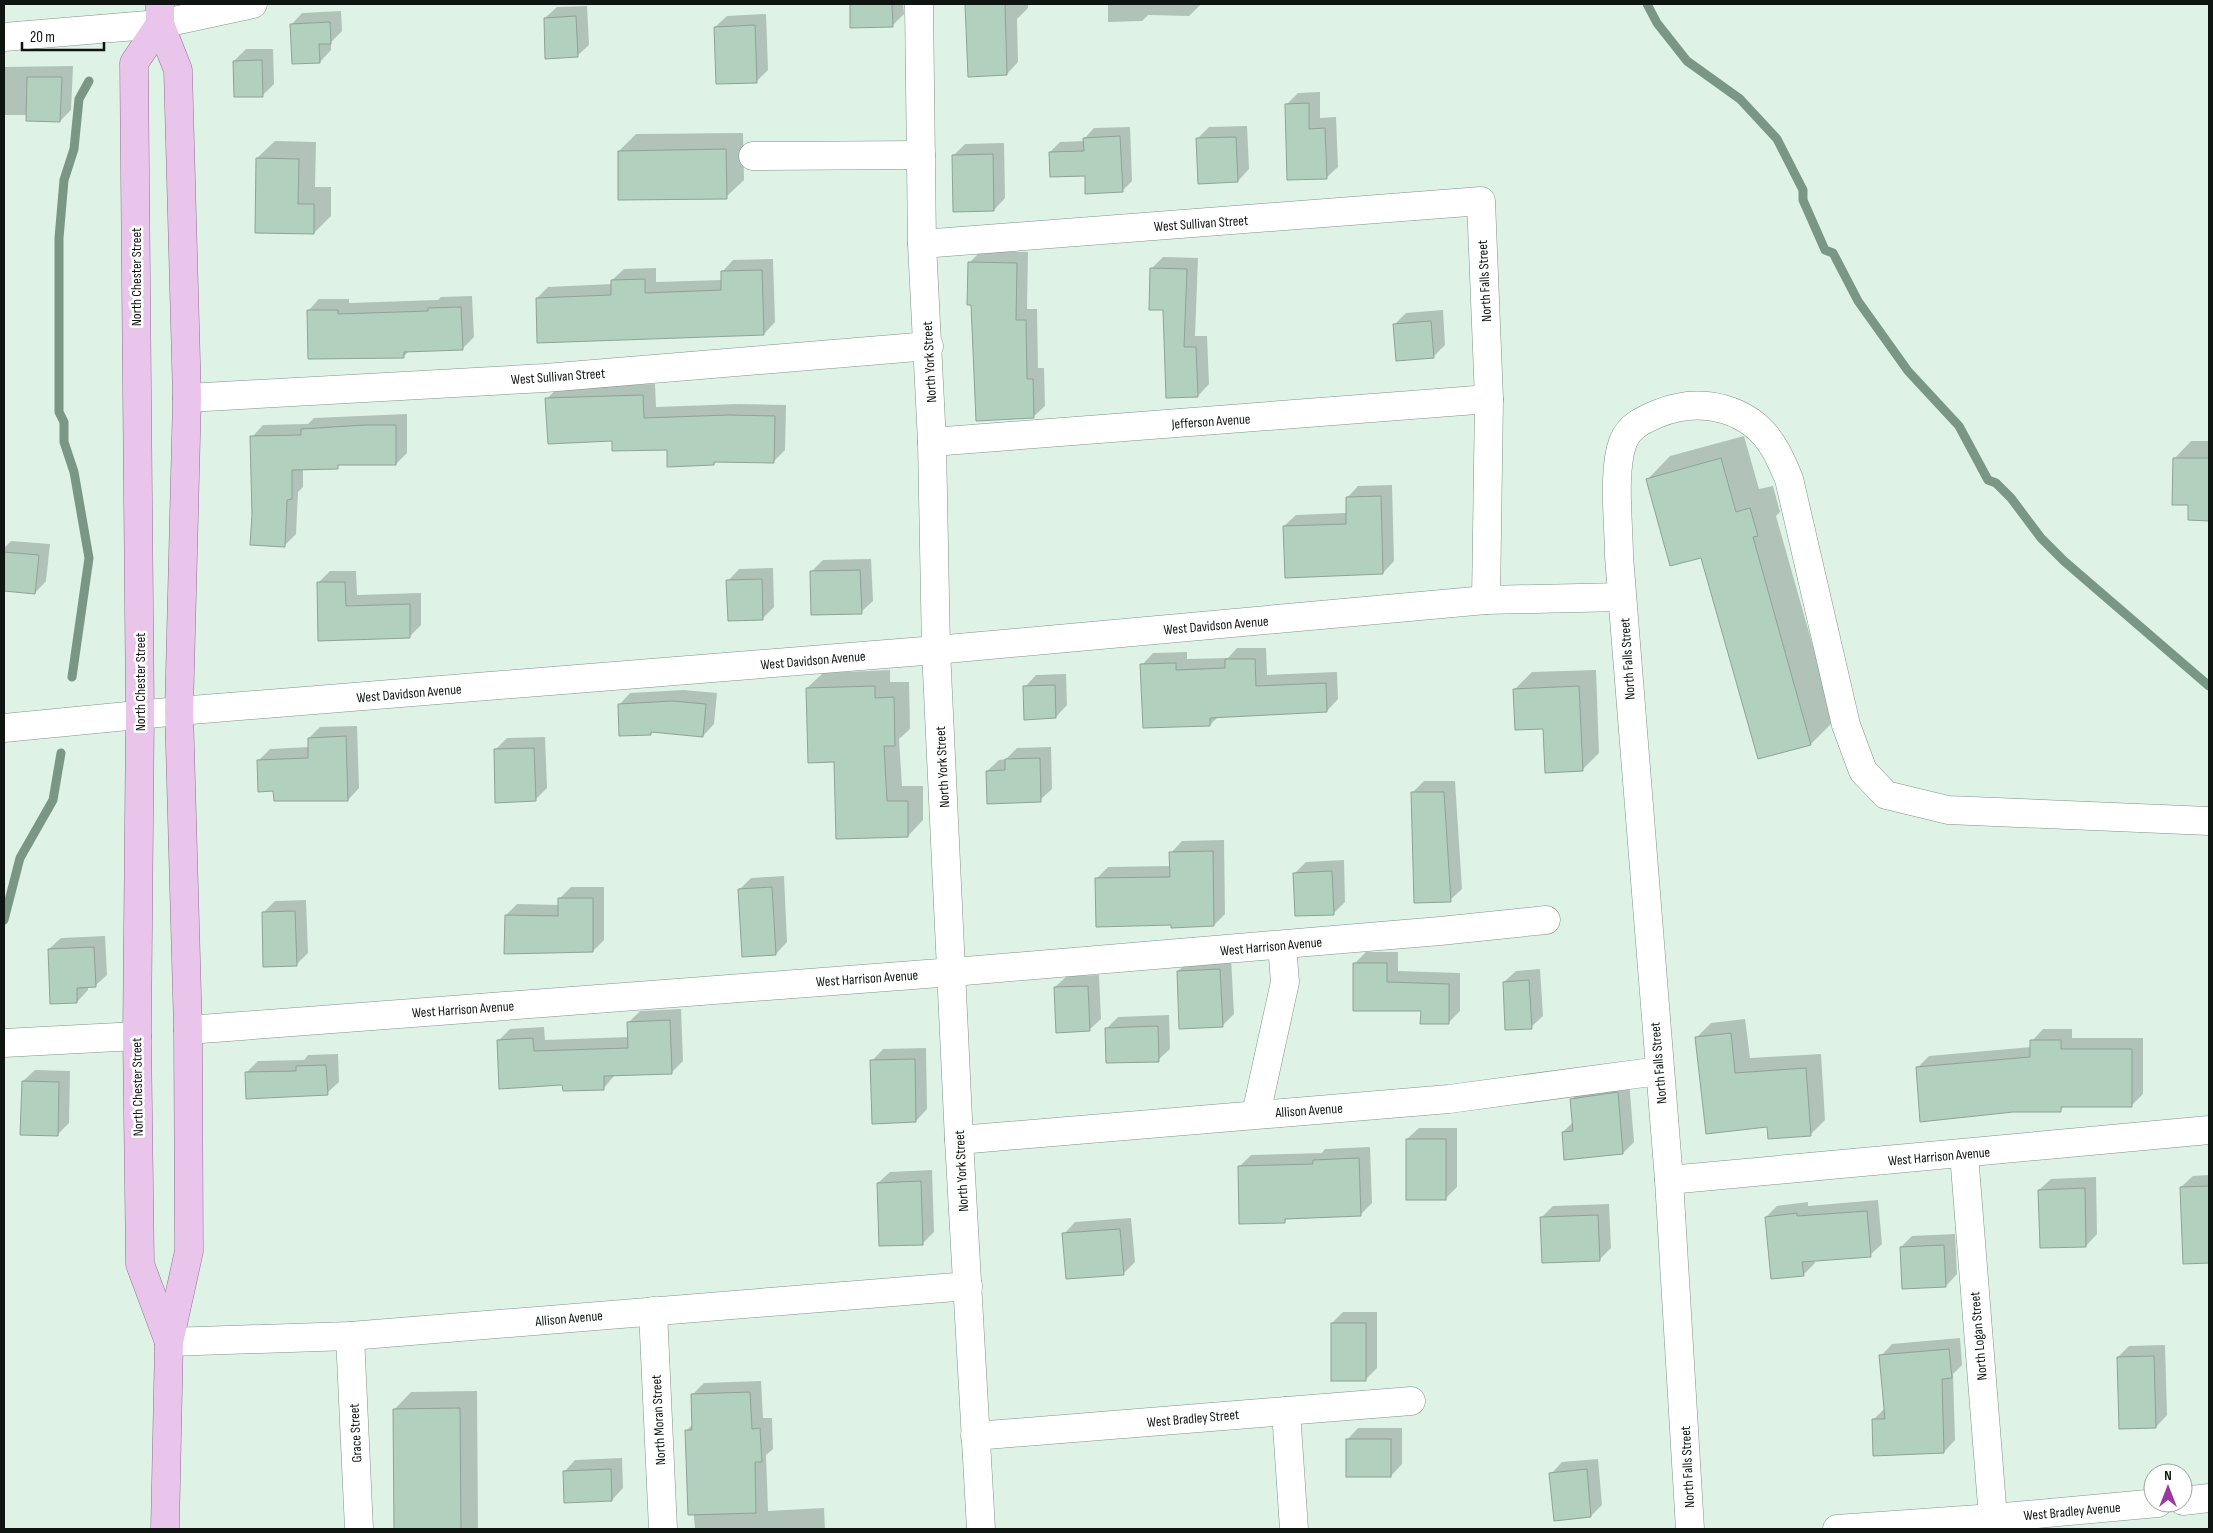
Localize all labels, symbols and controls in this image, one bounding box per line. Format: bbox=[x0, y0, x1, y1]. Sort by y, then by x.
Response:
scale bar bbox=[22, 20, 105, 52]
text: 20 m bbox=[30, 28, 55, 47]
street label: West Sullivan Street bbox=[1153, 212, 1249, 235]
street label: North Chester Street bbox=[128, 228, 145, 326]
street label: North Falls Street bbox=[1474, 240, 1495, 322]
street label: North York Street bbox=[919, 321, 940, 403]
street label: West Sullivan Street bbox=[510, 365, 606, 388]
street label: Jefferson Avenue bbox=[1170, 410, 1251, 433]
street label: West Davidson Avenue bbox=[1163, 612, 1269, 639]
street label: North Falls Street bbox=[1616, 617, 1639, 700]
street label: North Chester Street bbox=[132, 633, 149, 731]
street label: West Davidson Avenue bbox=[760, 647, 866, 674]
street label: West Davidson Avenue bbox=[356, 680, 462, 707]
street label: North York Street bbox=[932, 726, 953, 808]
street label: West Harrison Avenue bbox=[1219, 934, 1323, 959]
street label: West Harrison Avenue bbox=[815, 966, 919, 991]
street label: West Harrison Avenue bbox=[411, 997, 515, 1022]
street label: North Falls Street bbox=[1646, 1021, 1671, 1105]
street label: North Chester Street bbox=[128, 1038, 147, 1136]
street label: Allison Avenue bbox=[1274, 1100, 1343, 1121]
street label: North York Street bbox=[951, 1130, 972, 1212]
street label: West Harrison Avenue bbox=[1887, 1144, 1991, 1169]
street label: North Logan Street bbox=[1966, 1291, 1991, 1381]
street label: Allison Avenue bbox=[534, 1307, 603, 1330]
street label: North Moran Street bbox=[648, 1374, 669, 1466]
street label: Grace Street bbox=[345, 1403, 366, 1463]
street label: West Bradley Street bbox=[1146, 1406, 1240, 1431]
street label: North Falls Street bbox=[1677, 1426, 1698, 1508]
north arrow bbox=[2143, 1463, 2193, 1513]
text: N bbox=[2164, 1467, 2172, 1484]
street label: West Bradley Avenue bbox=[2023, 1499, 2121, 1524]

